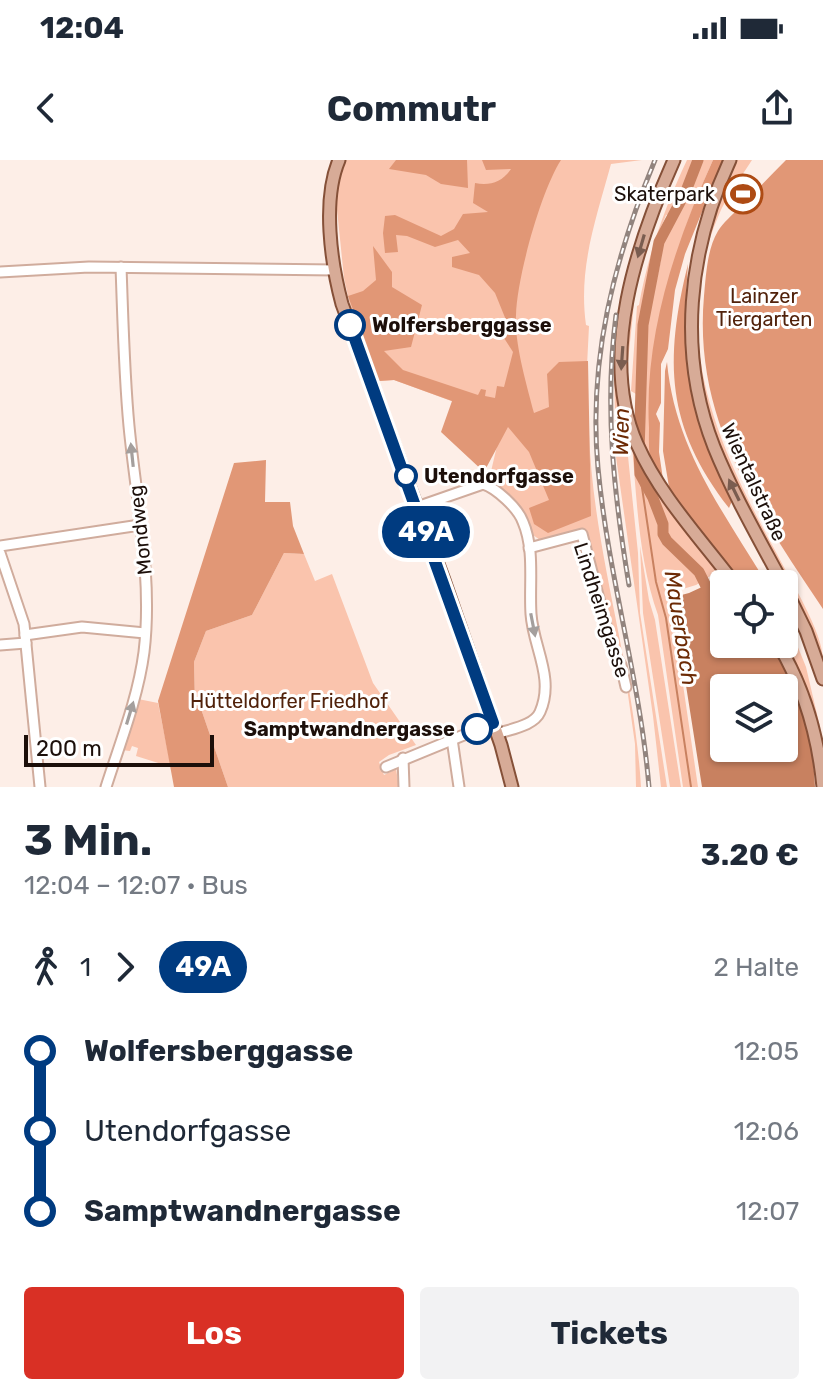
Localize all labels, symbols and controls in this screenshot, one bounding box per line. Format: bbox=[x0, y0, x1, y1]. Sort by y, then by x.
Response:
text: 12:04 bbox=[40, 10, 124, 46]
icon: back bbox=[24, 86, 68, 130]
icon: share bbox=[755, 86, 799, 130]
text: Commutr bbox=[327, 87, 496, 130]
sports icon: Skaterpark bbox=[722, 173, 764, 215]
place label: Skaterpark bbox=[614, 182, 716, 206]
one-way arrow bbox=[634, 233, 646, 258]
park label: Lainzer Tiergarten bbox=[716, 284, 812, 331]
marker: Wolfersberggasse bbox=[335, 310, 365, 340]
place label: Wolfersberggasse bbox=[372, 313, 552, 337]
one-way arrow bbox=[615, 346, 628, 371]
water label: Wien bbox=[607, 408, 635, 456]
street label: Wientalstraße bbox=[716, 419, 792, 545]
one-way arrow bbox=[126, 442, 139, 467]
place label: Utendorfgasse bbox=[424, 464, 574, 488]
marker: Utendorfgasse bbox=[395, 465, 417, 487]
one-way arrow bbox=[727, 479, 741, 502]
street label: Mondweg bbox=[123, 484, 157, 576]
line badge: 49A bbox=[380, 506, 472, 558]
text: 49A bbox=[398, 515, 454, 548]
street label: Lindheimgasse bbox=[569, 539, 635, 681]
water label: Mauerbach bbox=[659, 569, 703, 687]
map controls bbox=[710, 570, 798, 762]
button: locate bbox=[710, 570, 798, 658]
one-way arrow bbox=[527, 613, 540, 638]
button: layers bbox=[710, 674, 798, 762]
park label: Hütteldorfer Friedhof bbox=[190, 689, 388, 713]
one-way arrow bbox=[124, 701, 137, 725]
marker: Samptwandnergasse bbox=[462, 714, 492, 744]
place label: Samptwandnergasse bbox=[244, 717, 455, 741]
scale bar bbox=[24, 731, 214, 767]
text: 200 m bbox=[36, 735, 102, 762]
text: 3 Min. bbox=[24, 814, 152, 866]
text: 3.20 € bbox=[701, 837, 799, 873]
text: 12:04 – 12:07 · Bus bbox=[24, 870, 248, 901]
icon: walk bbox=[24, 945, 68, 989]
icon: forward bbox=[103, 945, 147, 989]
text: 49A bbox=[175, 950, 231, 983]
text: 1 bbox=[80, 952, 91, 983]
text: 2 Halte bbox=[713, 952, 799, 983]
text: Wolfersberggasse bbox=[84, 1033, 353, 1069]
text: 12:05 bbox=[734, 1036, 799, 1067]
text: Utendorfgasse bbox=[84, 1113, 291, 1149]
text: 12:06 bbox=[734, 1116, 799, 1147]
text: Samptwandnergasse bbox=[84, 1193, 401, 1229]
text: 12:07 bbox=[736, 1196, 799, 1227]
button: Los bbox=[24, 1287, 404, 1379]
button: Tickets bbox=[420, 1287, 799, 1379]

